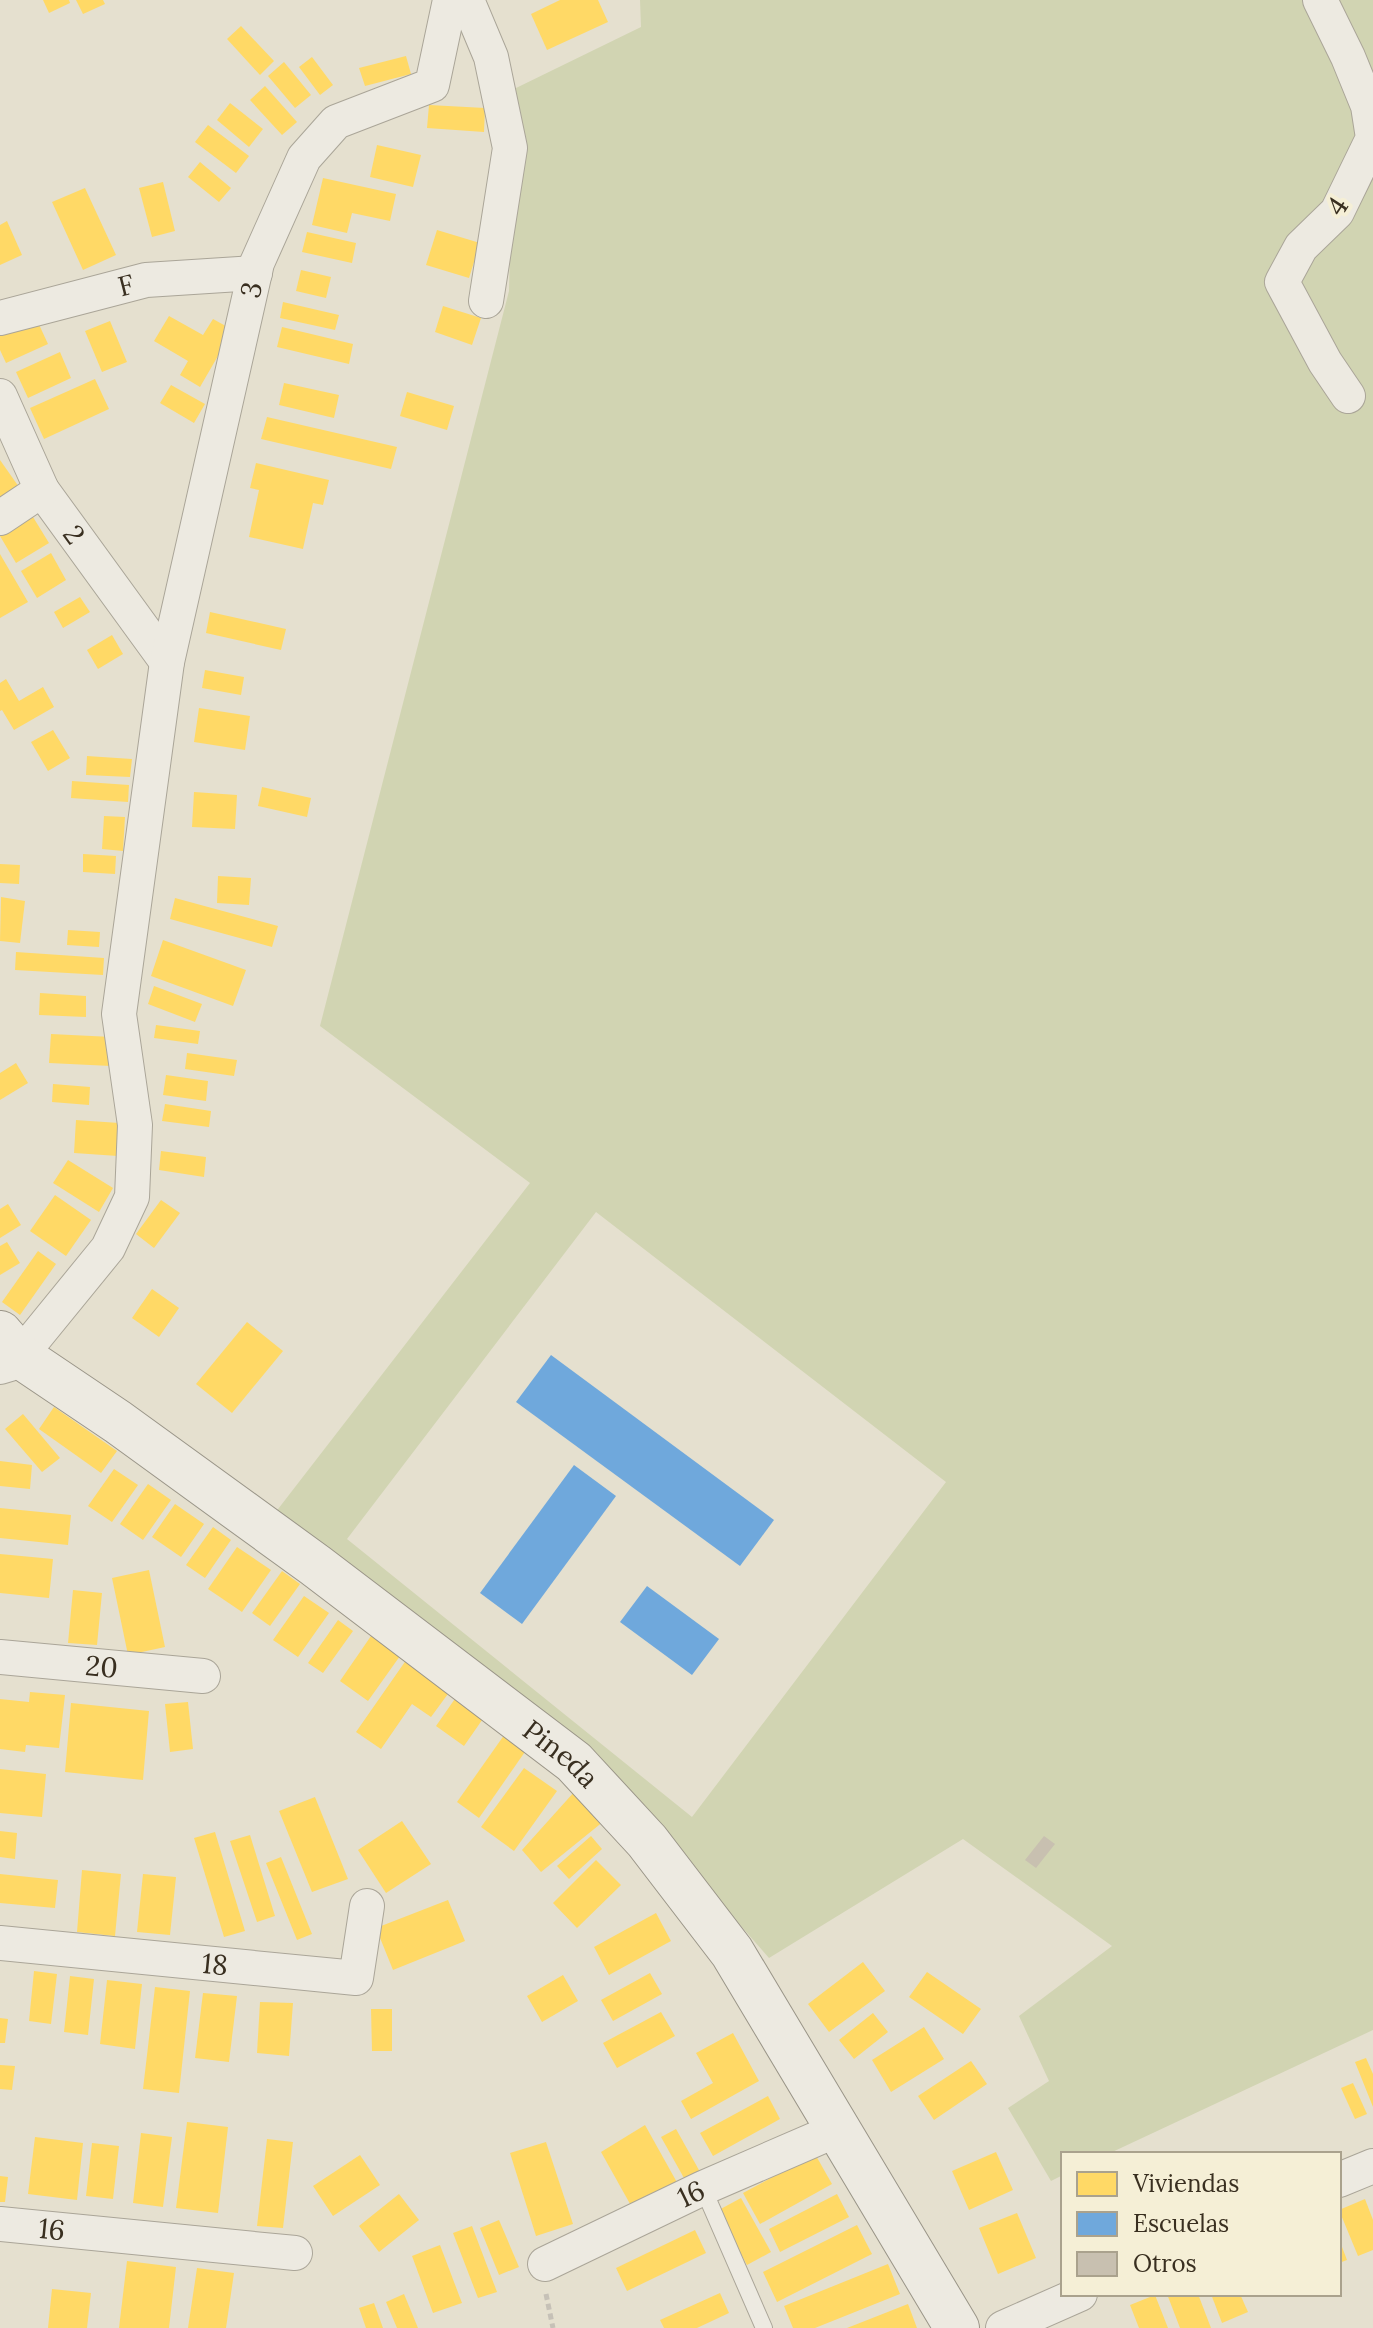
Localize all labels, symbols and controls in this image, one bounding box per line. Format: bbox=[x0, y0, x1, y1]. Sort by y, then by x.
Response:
street label: 4 bbox=[1318, 190, 1356, 222]
street label: F bbox=[114, 266, 138, 305]
street label: 3 bbox=[232, 278, 270, 301]
street label: 2 bbox=[55, 518, 93, 551]
street label: 20 bbox=[84, 1647, 119, 1686]
street label: Pineda bbox=[516, 1712, 607, 1795]
street label: 18 bbox=[200, 1945, 230, 1983]
legend bbox=[1061, 2152, 1341, 2296]
text: Viviendas bbox=[1132, 2168, 1239, 2199]
street label: 16 bbox=[671, 2172, 711, 2216]
text: Escuelas bbox=[1133, 2208, 1229, 2239]
street label: 16 bbox=[37, 2210, 67, 2248]
text: Otros bbox=[1133, 2248, 1197, 2279]

